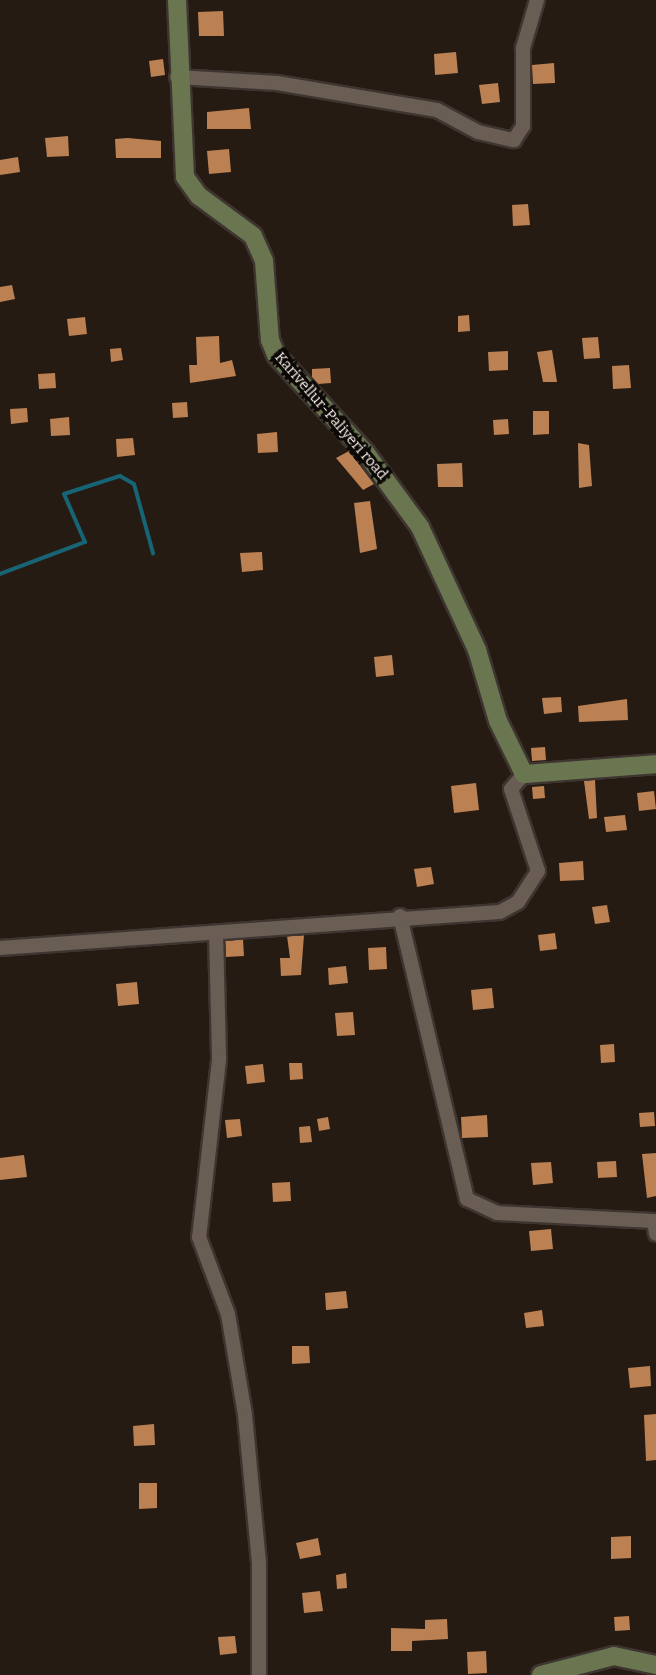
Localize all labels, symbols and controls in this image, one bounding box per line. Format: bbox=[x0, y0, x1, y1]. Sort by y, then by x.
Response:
street label: Karivellur-Paliyeri road bbox=[271, 349, 391, 483]

